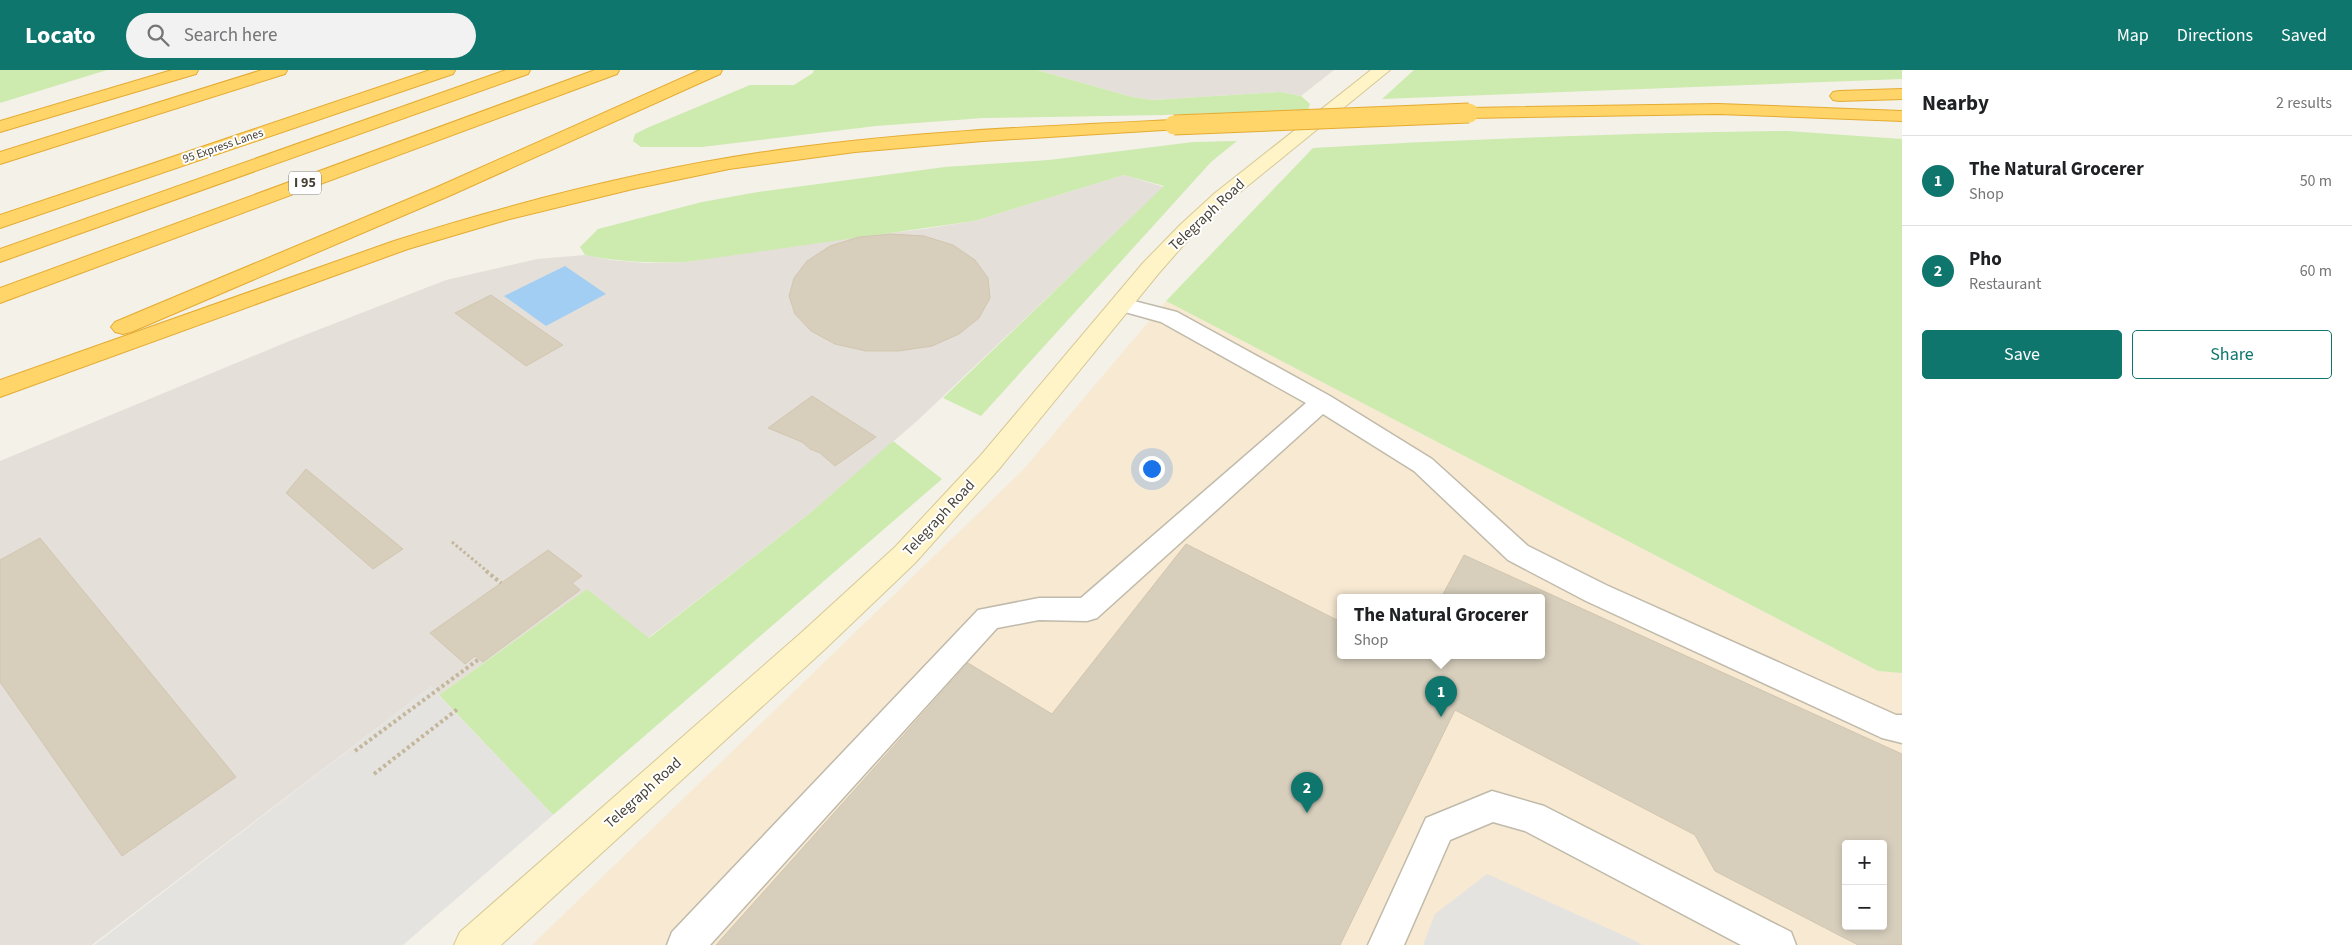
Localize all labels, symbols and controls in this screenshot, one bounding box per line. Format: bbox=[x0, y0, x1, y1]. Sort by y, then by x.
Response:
search box bbox=[126, 13, 476, 58]
text: Locato bbox=[25, 18, 96, 53]
icon: search bbox=[144, 21, 172, 49]
text: Search here bbox=[184, 22, 277, 49]
text: Map bbox=[2117, 23, 2149, 48]
text: Directions bbox=[2177, 23, 2253, 48]
text: Saved bbox=[2281, 23, 2327, 48]
text: Nearby bbox=[1922, 88, 1989, 118]
text: 2 results bbox=[2276, 92, 2332, 114]
street label: 95 Express Lanes bbox=[180, 124, 266, 168]
text: The Natural Grocerer bbox=[1969, 156, 2144, 183]
text: 1 bbox=[1934, 170, 1942, 192]
text: 50 m bbox=[2300, 170, 2332, 192]
road number: I 95 bbox=[289, 172, 321, 195]
street label: Telegraph Road bbox=[1164, 174, 1250, 256]
text: Shop bbox=[1969, 183, 2004, 205]
text: Pho bbox=[1969, 246, 2002, 273]
text: 2 bbox=[1934, 260, 1942, 282]
text: 60 m bbox=[2300, 260, 2332, 282]
text: Restaurant bbox=[1969, 273, 2042, 295]
button: Save bbox=[1922, 330, 2122, 379]
button: Share bbox=[2132, 330, 2332, 379]
your location bbox=[1139, 456, 1165, 482]
street label: Telegraph Road bbox=[898, 475, 980, 561]
popup bbox=[1337, 594, 1545, 659]
text: The Natural Grocerer bbox=[1354, 602, 1528, 629]
text: Shop bbox=[1354, 629, 1388, 651]
pin: 1 bbox=[1425, 676, 1457, 717]
street label: Telegraph Road bbox=[600, 753, 686, 833]
pin: 2 bbox=[1291, 772, 1323, 813]
map controls bbox=[1842, 840, 1887, 930]
button: + bbox=[1842, 840, 1887, 885]
button: − bbox=[1842, 885, 1887, 930]

